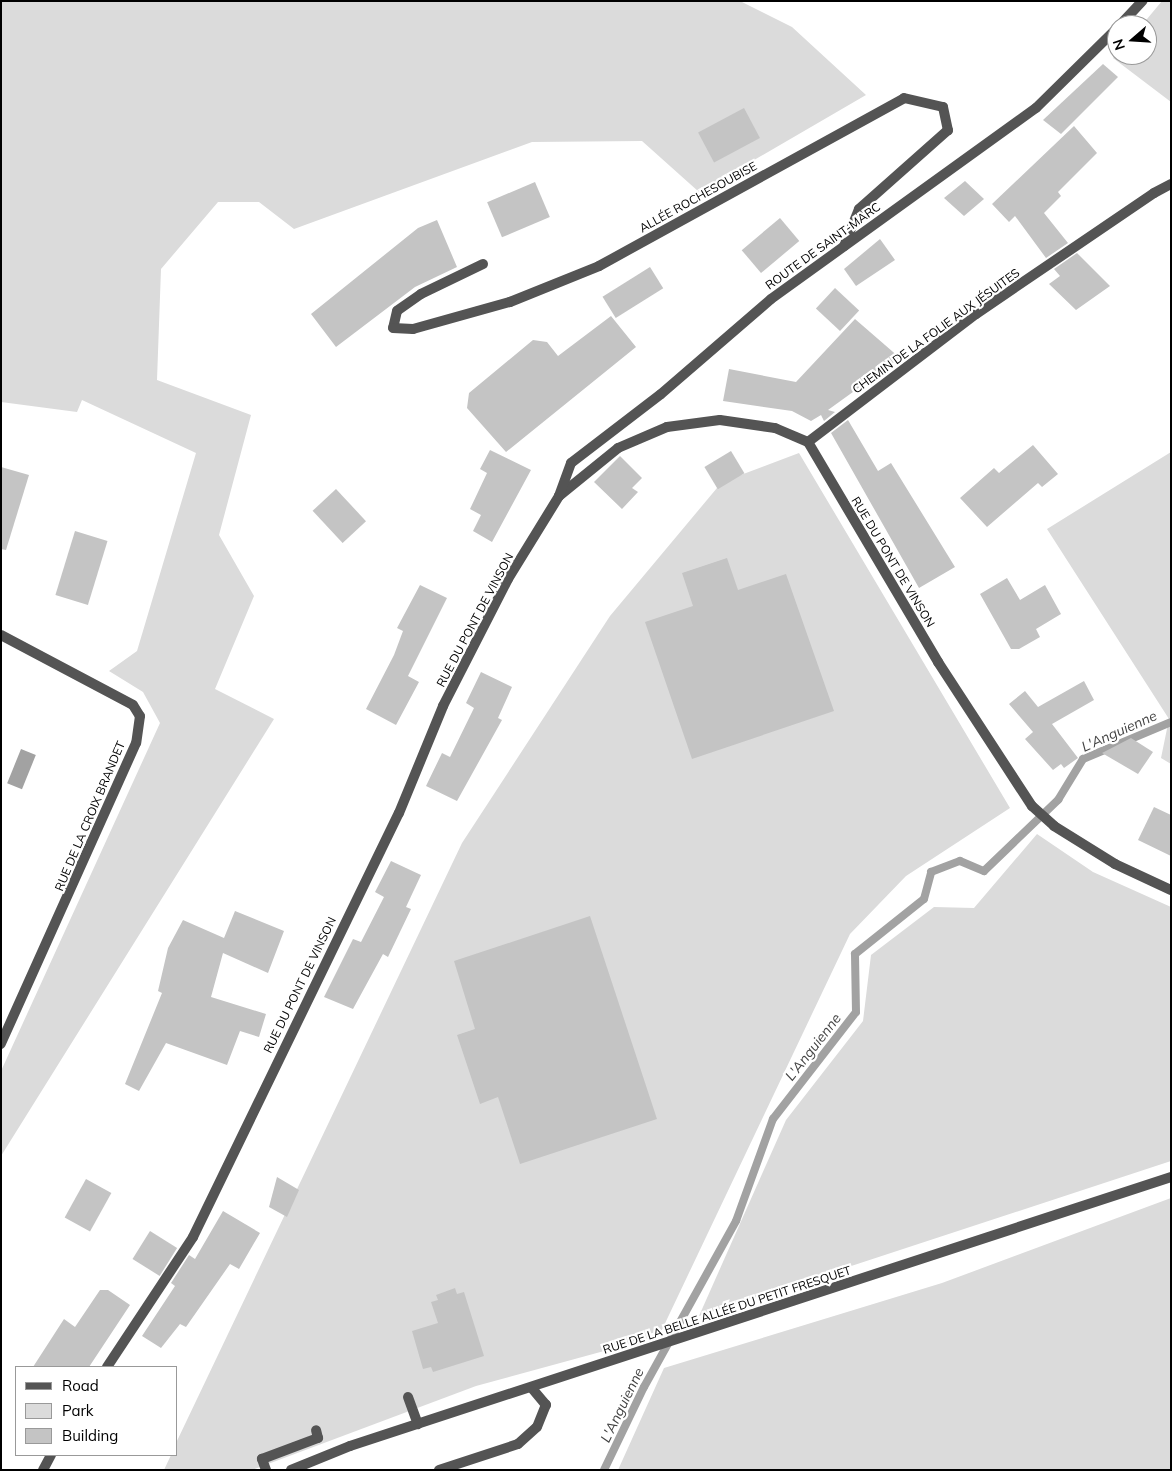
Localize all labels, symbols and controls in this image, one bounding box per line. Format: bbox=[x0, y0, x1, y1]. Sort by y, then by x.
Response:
north arrow bbox=[1107, 15, 1157, 65]
text: N bbox=[1109, 37, 1129, 52]
street label: ALLÉE ROCHESOUBISE bbox=[637, 159, 759, 235]
street label: ROUTE DE SAINT-MARC bbox=[763, 199, 883, 293]
street label: CHEMIN DE LA FOLIE AUX JÉSUITES bbox=[850, 265, 1022, 397]
street label: RUE DU PONT DE VINSON bbox=[848, 494, 938, 630]
street label: RUE DU PONT DE VINSON bbox=[433, 551, 517, 689]
water label: L'Anguienne bbox=[1079, 707, 1159, 755]
street label: RUE DE LA CROIX BRANDET bbox=[52, 739, 128, 893]
street label: RUE DU PONT DE VINSON bbox=[261, 915, 339, 1055]
water label: L'Anguienne bbox=[782, 1010, 844, 1084]
street label: RUE DE LA BELLE ALLÉE DU PETIT FRESQUET bbox=[601, 1263, 853, 1357]
water label: L'Anguienne bbox=[597, 1365, 647, 1445]
legend bbox=[15, 1366, 178, 1456]
text: Road bbox=[62, 1376, 99, 1395]
text: Park bbox=[62, 1401, 94, 1420]
text: Building bbox=[62, 1426, 118, 1445]

